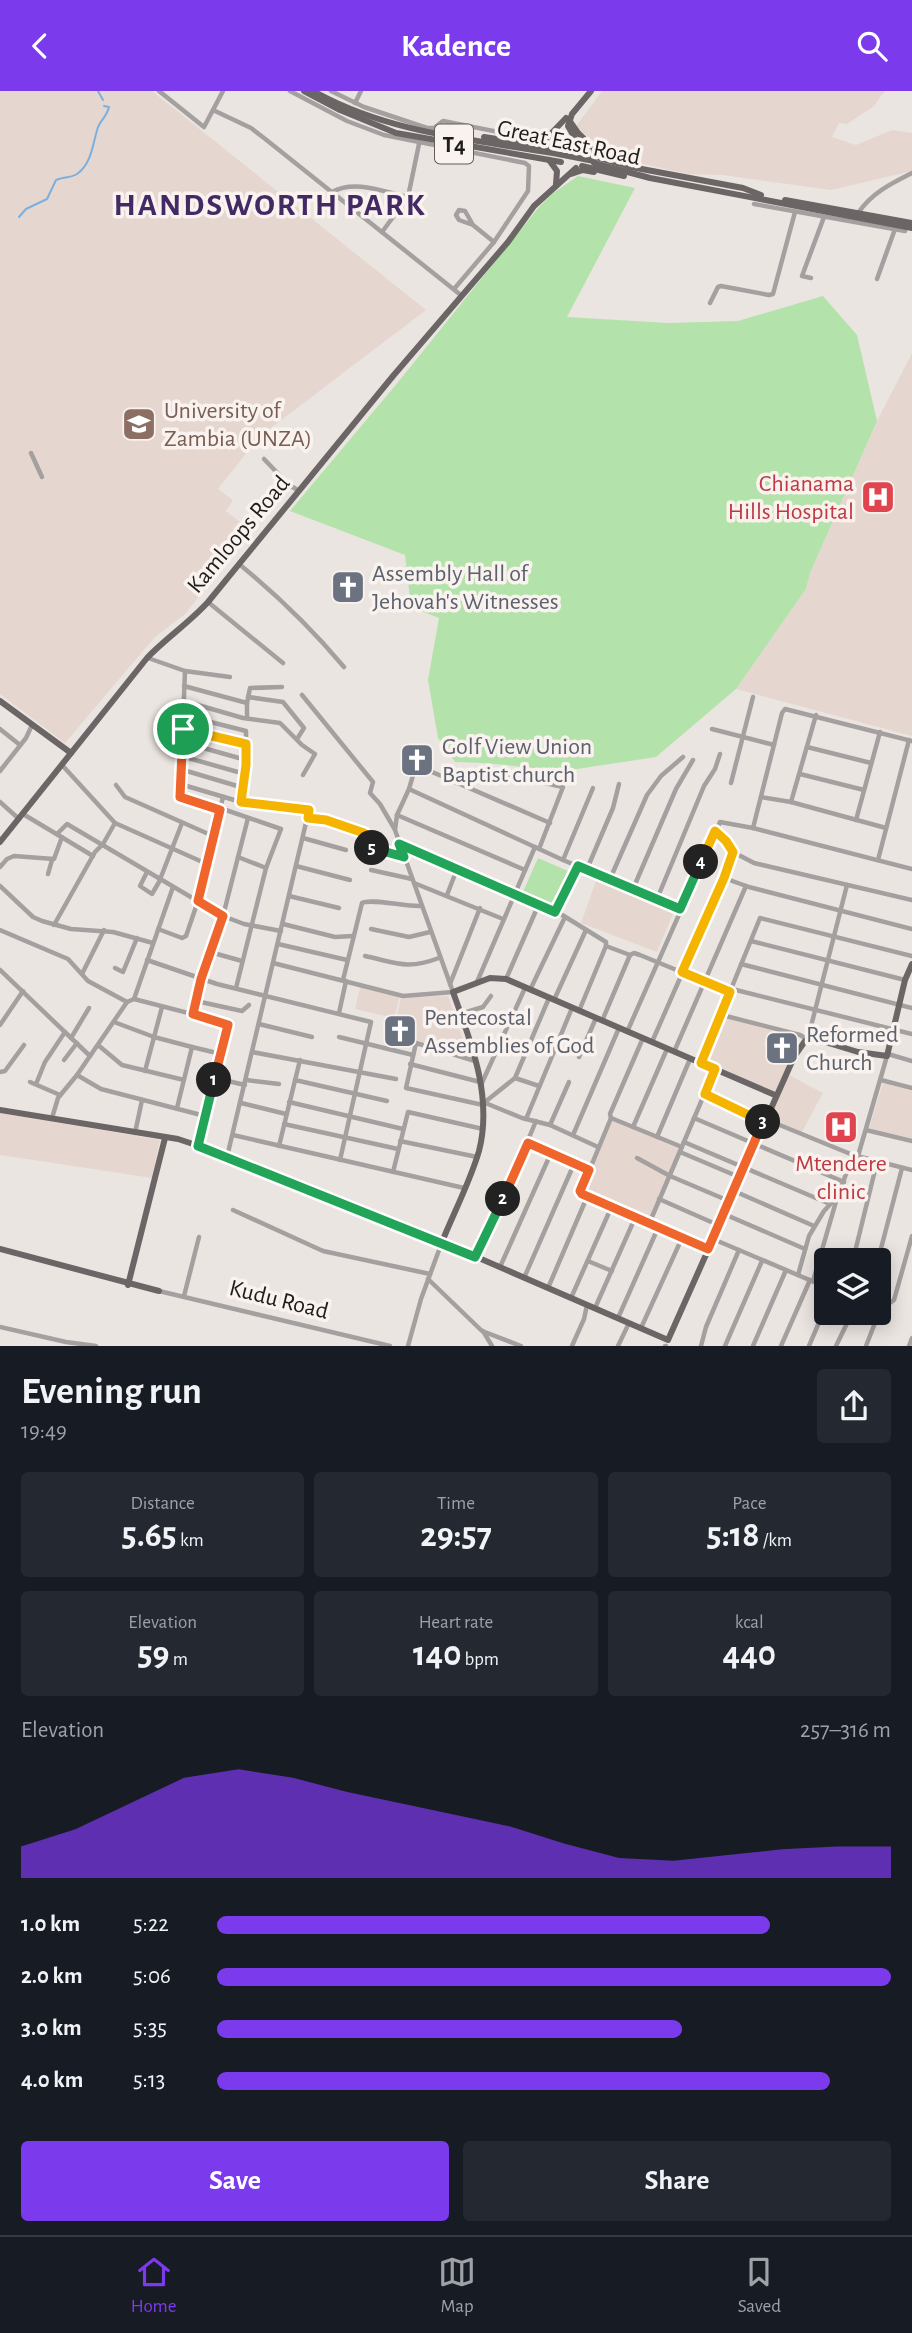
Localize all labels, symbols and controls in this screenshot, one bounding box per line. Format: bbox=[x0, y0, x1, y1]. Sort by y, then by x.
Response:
icon: back bbox=[21, 27, 59, 65]
icon: search bbox=[853, 27, 891, 65]
text: Kadence bbox=[401, 30, 511, 62]
street label: Great East Road bbox=[495, 116, 643, 170]
road number: T4 bbox=[435, 125, 473, 163]
district label: HANDSWORTH PARK bbox=[113, 189, 427, 221]
place label: University of Zambia (UNZA) bbox=[164, 399, 312, 451]
school or university icon: University of Zambia (UNZA) bbox=[120, 405, 158, 443]
street label: Kamloops Road bbox=[183, 471, 295, 598]
place label: Chianama Hills Hospital bbox=[728, 472, 854, 524]
hospital icon: Chianama Hills Hospital bbox=[859, 478, 897, 516]
place label: Assembly Hall of Jehovah's Witnesses bbox=[372, 562, 559, 614]
church icon: Assembly Hall of Jehovah's Witnesses bbox=[329, 568, 367, 606]
pin bbox=[153, 699, 213, 759]
icon: arrive bbox=[164, 710, 202, 748]
place label: Golf View Union Baptist church bbox=[442, 735, 592, 787]
church icon: Golf View Union Baptist church bbox=[398, 741, 436, 779]
pin: 5 bbox=[354, 831, 390, 865]
text: 5 bbox=[367, 838, 376, 857]
pin: 4 bbox=[684, 845, 718, 879]
text: 4 bbox=[696, 852, 705, 871]
place label: Pentecostal Assemblies of God bbox=[424, 1006, 595, 1058]
church icon: Pentecostal Assemblies of God bbox=[381, 1012, 419, 1050]
place label: Reformed Church bbox=[806, 1023, 898, 1075]
church icon: Reformed Church bbox=[763, 1029, 801, 1067]
pin: 1 bbox=[196, 1063, 232, 1097]
text: 1 bbox=[210, 1070, 217, 1089]
pin: 3 bbox=[746, 1105, 780, 1139]
hospital icon: Mtendere clinic bbox=[822, 1108, 860, 1146]
text: 3 bbox=[758, 1112, 767, 1131]
place label: Mtendere clinic bbox=[795, 1152, 887, 1204]
pin: 2 bbox=[486, 1181, 520, 1217]
text: 2 bbox=[498, 1189, 507, 1208]
map controls bbox=[814, 1248, 891, 1325]
button: layers bbox=[814, 1248, 891, 1325]
street label: Kudu Road bbox=[227, 1276, 331, 1324]
button: share bbox=[817, 1369, 891, 1443]
text: Evening run bbox=[21, 1373, 202, 1411]
text: 19:49 bbox=[21, 1420, 67, 1443]
text: Distance bbox=[130, 1494, 195, 1513]
text: Time bbox=[437, 1494, 475, 1513]
text: Pace bbox=[732, 1494, 766, 1513]
text: 5.65 bbox=[122, 1518, 177, 1553]
text: 29:57 bbox=[420, 1518, 492, 1553]
text: 5:18 bbox=[707, 1518, 760, 1553]
text: km bbox=[177, 1531, 204, 1550]
text: /km bbox=[760, 1531, 792, 1550]
text: Elevation bbox=[128, 1613, 197, 1632]
text: Heart rate bbox=[419, 1613, 493, 1632]
text: kcal bbox=[735, 1613, 764, 1632]
text: 59 bbox=[137, 1637, 170, 1672]
text: 140 bbox=[413, 1637, 461, 1672]
text: 440 bbox=[723, 1637, 776, 1672]
text: m bbox=[170, 1650, 188, 1669]
text: bpm bbox=[461, 1650, 499, 1669]
text: Elevation bbox=[21, 1719, 104, 1742]
text: 257–316 m bbox=[800, 1719, 891, 1742]
text: 1.0 km bbox=[21, 1913, 80, 1936]
text: 5:22 bbox=[133, 1913, 169, 1936]
text: 2.0 km bbox=[21, 1965, 83, 1988]
text: 5:06 bbox=[133, 1965, 171, 1988]
text: 3.0 km bbox=[21, 2017, 82, 2040]
text: 5:35 bbox=[133, 2017, 167, 2040]
text: 4.0 km bbox=[21, 2069, 83, 2092]
text: 5:13 bbox=[133, 2069, 165, 2092]
button: Save bbox=[21, 2141, 449, 2221]
button: Share bbox=[463, 2141, 891, 2221]
tab: Home bbox=[131, 2253, 177, 2318]
tab: Map bbox=[438, 2253, 476, 2318]
tab: Saved bbox=[738, 2253, 781, 2318]

